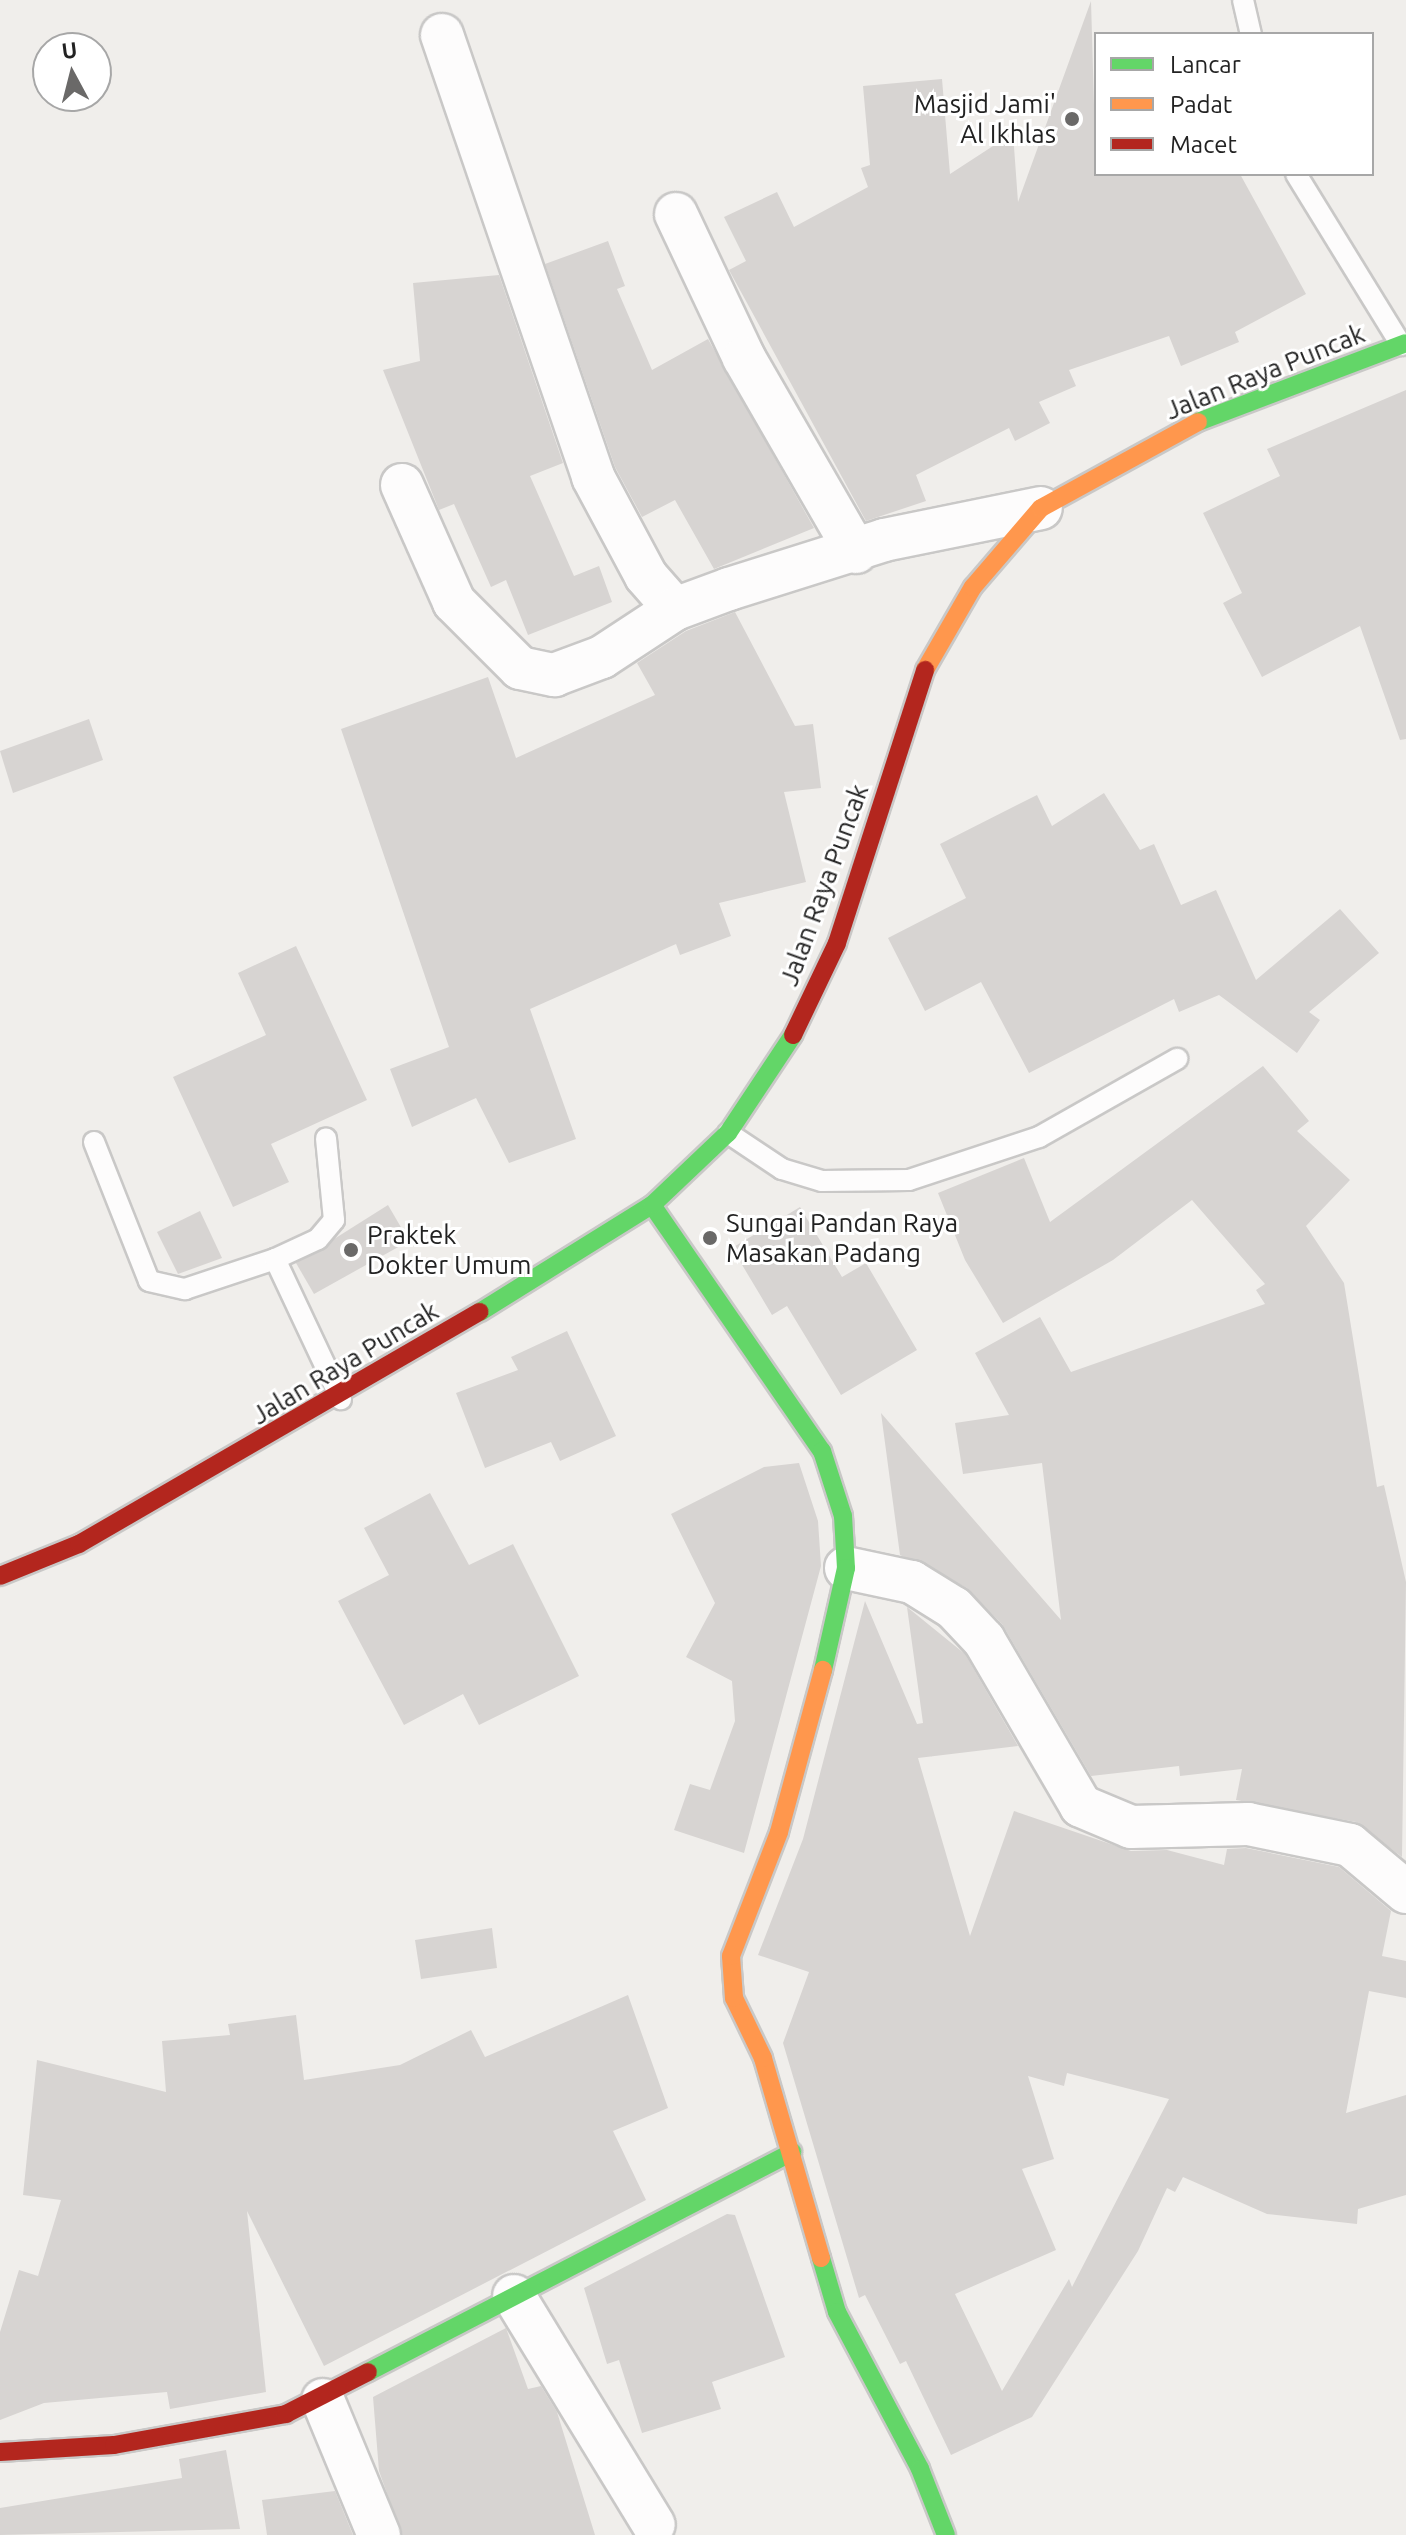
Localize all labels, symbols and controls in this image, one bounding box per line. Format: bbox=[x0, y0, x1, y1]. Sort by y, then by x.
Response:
north arrow bbox=[32, 32, 112, 112]
legend bbox=[1094, 32, 1374, 176]
text: U bbox=[60, 36, 78, 63]
text: Lancar bbox=[1170, 51, 1241, 78]
place label: Masjid Jami' Al Ikhlas bbox=[914, 88, 1056, 150]
text: Padat bbox=[1170, 91, 1232, 118]
marker: Masjid Jami' Al Ikhlas bbox=[1063, 110, 1081, 128]
text: Macet bbox=[1170, 131, 1237, 158]
street label: Jalan Raya Puncak bbox=[1161, 318, 1369, 426]
street label: Jalan Raya Puncak bbox=[773, 780, 875, 990]
place label: Sungai Pandan Raya Masakan Padang bbox=[726, 1207, 958, 1268]
place label: Praktek Dokter Umum bbox=[367, 1219, 531, 1280]
marker: Sungai Pandan Raya Masakan Padang bbox=[701, 1229, 719, 1247]
marker: Praktek Dokter Umum bbox=[342, 1241, 360, 1259]
street label: Jalan Raya Puncak bbox=[246, 1295, 444, 1431]

